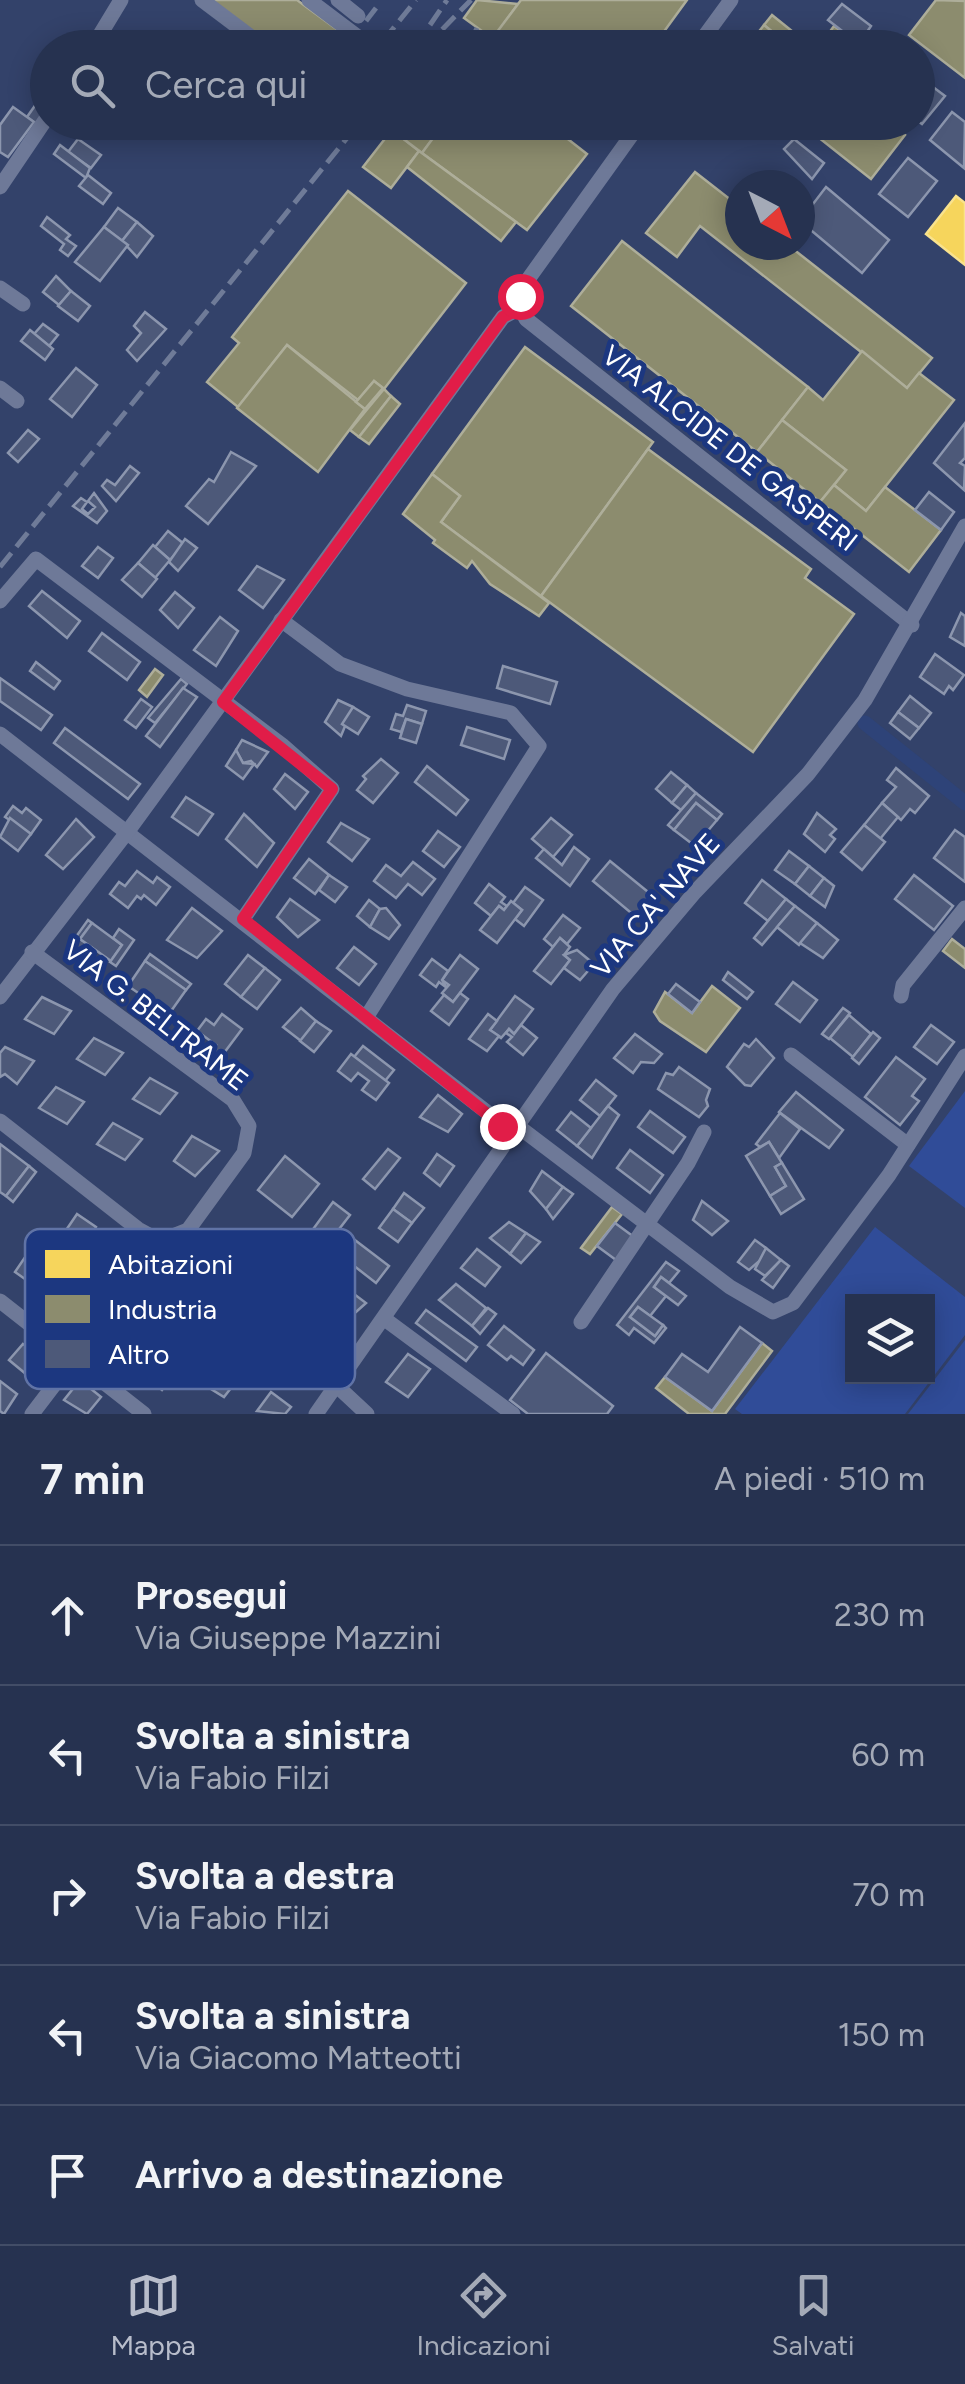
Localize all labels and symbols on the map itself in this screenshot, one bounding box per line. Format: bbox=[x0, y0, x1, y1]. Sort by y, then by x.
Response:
north arrow bbox=[725, 170, 815, 260]
route start bbox=[498, 274, 544, 320]
street label: VIA ALCIDE DE GASPERI bbox=[595, 338, 865, 558]
street label: VIA CA' NAVE bbox=[583, 826, 727, 984]
street label: VIA G. BELTRAME bbox=[57, 932, 255, 1098]
route end bbox=[480, 1104, 526, 1150]
legend bbox=[25, 1229, 355, 1389]
text: Abitazioni bbox=[108, 1247, 233, 1281]
text: Industria bbox=[108, 1292, 217, 1326]
text: Altro bbox=[108, 1337, 169, 1371]

